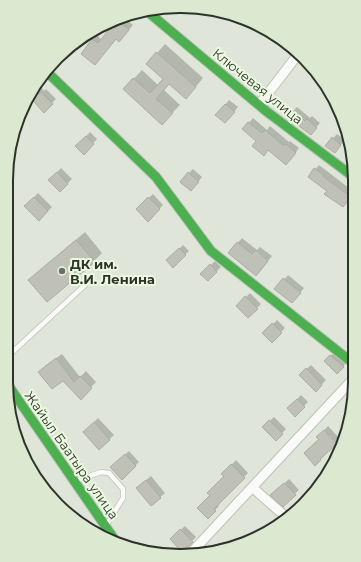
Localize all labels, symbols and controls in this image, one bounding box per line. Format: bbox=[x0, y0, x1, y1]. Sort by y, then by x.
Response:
street label: Ключевая улица bbox=[210, 45, 306, 127]
place label: ДК им. В.И. Ленина bbox=[70, 256, 155, 287]
marker: ДК им. В.И. Ленина bbox=[57, 266, 67, 276]
street label: Жайыл Баатыра улица bbox=[22, 388, 122, 522]

